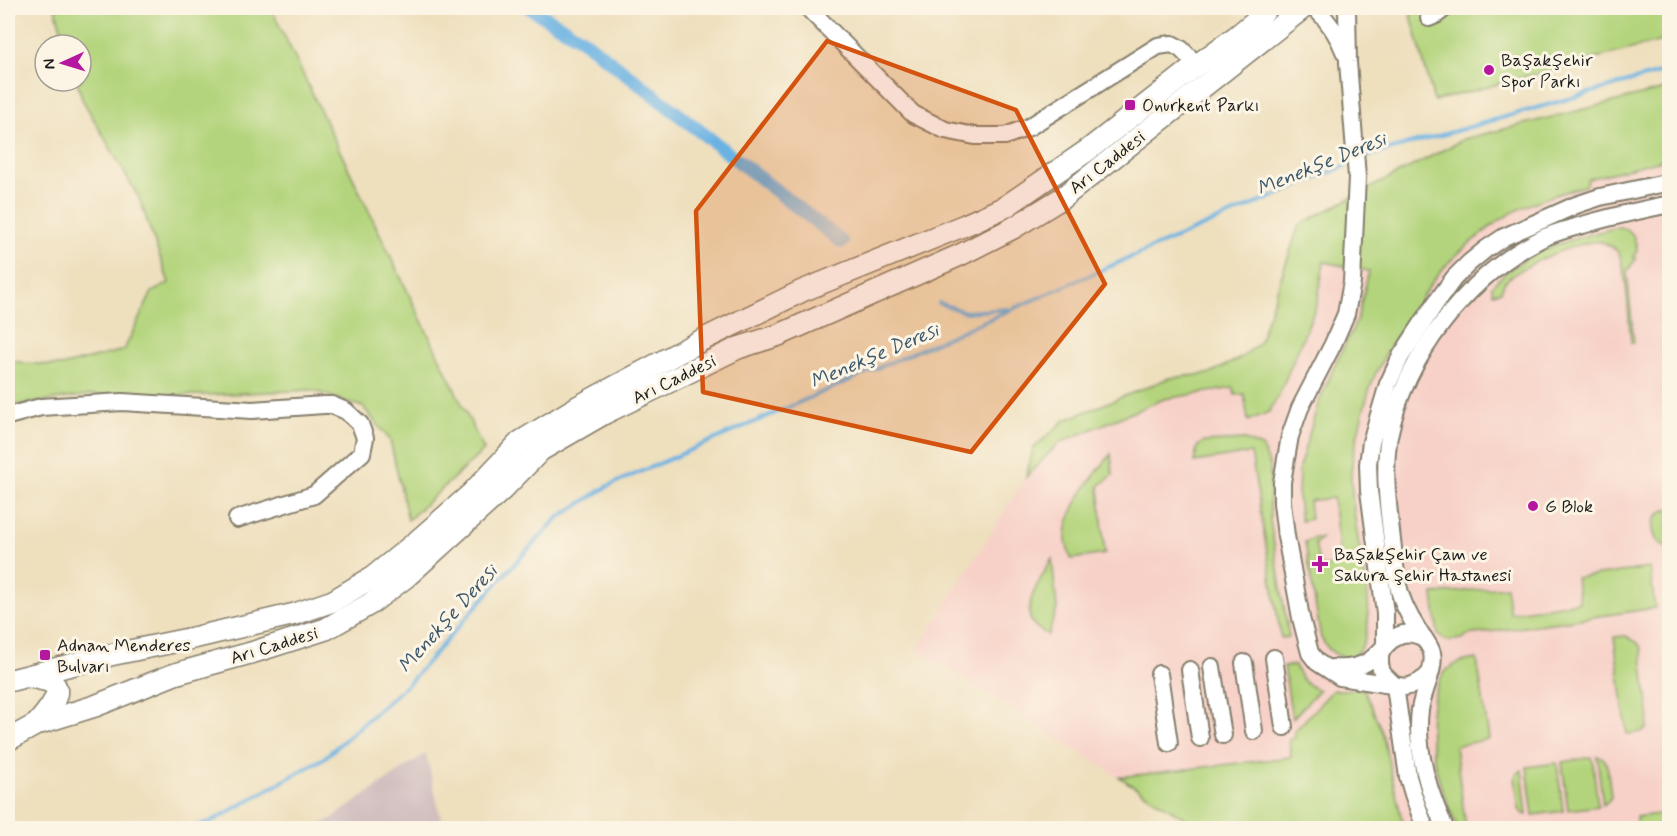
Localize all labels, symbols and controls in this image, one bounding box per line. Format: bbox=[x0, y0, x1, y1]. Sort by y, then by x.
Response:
north arrow bbox=[33, 33, 93, 93]
place label: Başakşehir Spor Parkı bbox=[1501, 49, 1593, 94]
text: N bbox=[39, 58, 60, 70]
marker: Başakşehir Spor Parkı bbox=[1482, 63, 1496, 77]
place label: Onurkent Parkı bbox=[1142, 94, 1259, 118]
marker: Onurkent Parkı bbox=[1123, 98, 1137, 112]
water label: Menekşe Deresi bbox=[1253, 125, 1392, 203]
street label: Arı Caddesi bbox=[1065, 126, 1151, 200]
water label: Menekşe Deresi bbox=[806, 316, 945, 396]
street label: Arı Caddesi bbox=[629, 349, 720, 410]
place label: G Blok bbox=[1545, 495, 1593, 519]
marker: G Blok bbox=[1526, 499, 1540, 513]
place label: Başakşehir Çam ve Sakura Şehir Hastanesi bbox=[1334, 543, 1511, 588]
marker: Başakşehir Çam ve Sakura Şehir Hastanesi bbox=[1311, 555, 1329, 573]
water label: Menekşe Deresi bbox=[392, 557, 506, 679]
street label: Arı Caddesi bbox=[228, 621, 321, 671]
place label: Adnan Menderes Bulvarı bbox=[57, 634, 191, 679]
marker: Adnan Menderes Bulvarı bbox=[38, 648, 52, 662]

